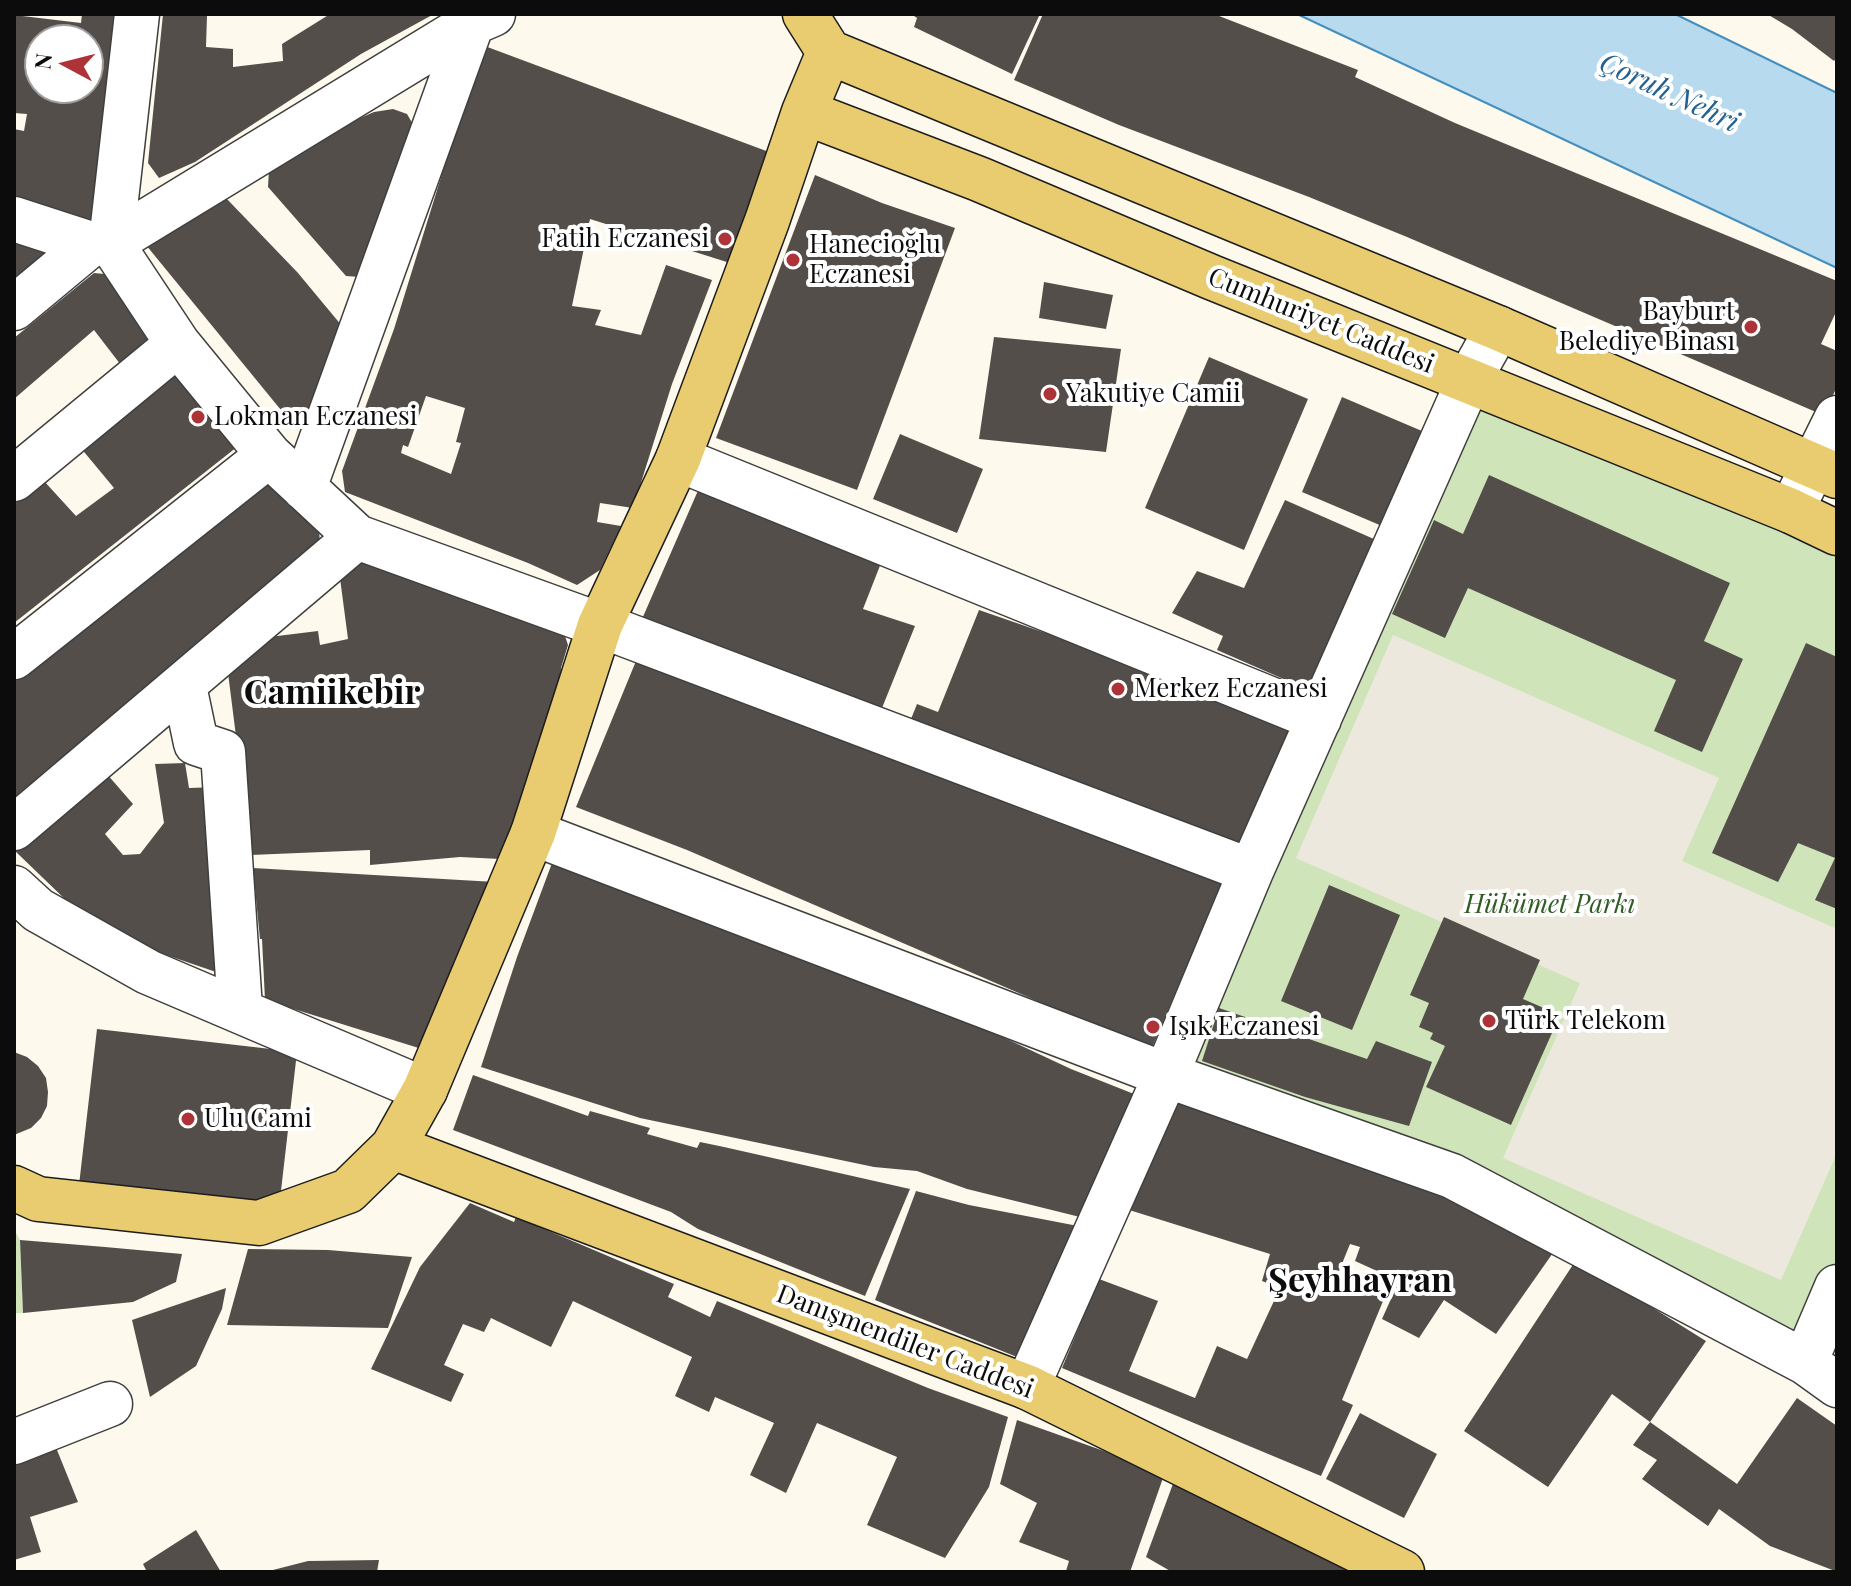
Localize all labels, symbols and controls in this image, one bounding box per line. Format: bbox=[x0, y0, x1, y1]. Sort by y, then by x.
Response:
north arrow bbox=[24, 24, 104, 104]
water label: Çoruh Nehri bbox=[1594, 46, 1744, 140]
text: N bbox=[26, 52, 58, 71]
place label: Fatih Eczanesi bbox=[541, 223, 709, 255]
place label: Hanecioğlu Eczanesi bbox=[809, 229, 941, 290]
marker: Fatih Eczanesi bbox=[716, 230, 734, 248]
marker: Hanecioğlu Eczanesi bbox=[784, 251, 802, 269]
street label: Cumhuriyet Caddesi bbox=[1204, 261, 1438, 381]
place label: Bayburt Belediye Binası bbox=[1559, 296, 1735, 358]
marker: Bayburt Belediye Binası bbox=[1742, 318, 1760, 336]
place label: Yakutiye Camii bbox=[1066, 378, 1241, 410]
marker: Yakutiye Camii bbox=[1041, 385, 1059, 403]
place label: Lokman Eczanesi bbox=[214, 401, 417, 433]
marker: Lokman Eczanesi bbox=[189, 408, 207, 426]
district label: Camiikebir bbox=[244, 673, 420, 713]
place label: Merkez Eczanesi bbox=[1134, 673, 1328, 705]
marker: Merkez Eczanesi bbox=[1109, 680, 1127, 698]
park label: Hükümet Parkı bbox=[1465, 889, 1635, 921]
place label: Türk Telekom bbox=[1505, 1005, 1666, 1037]
place label: Işık Eczanesi bbox=[1169, 1011, 1319, 1043]
marker: Türk Telekom bbox=[1480, 1012, 1498, 1030]
marker: Işık Eczanesi bbox=[1144, 1018, 1162, 1036]
place label: Ulu Cami bbox=[204, 1103, 312, 1135]
marker: Ulu Cami bbox=[179, 1110, 197, 1128]
district label: Şeyhhayran bbox=[1268, 1261, 1452, 1301]
street label: Danışmendiler Caddesi bbox=[772, 1279, 1038, 1405]

